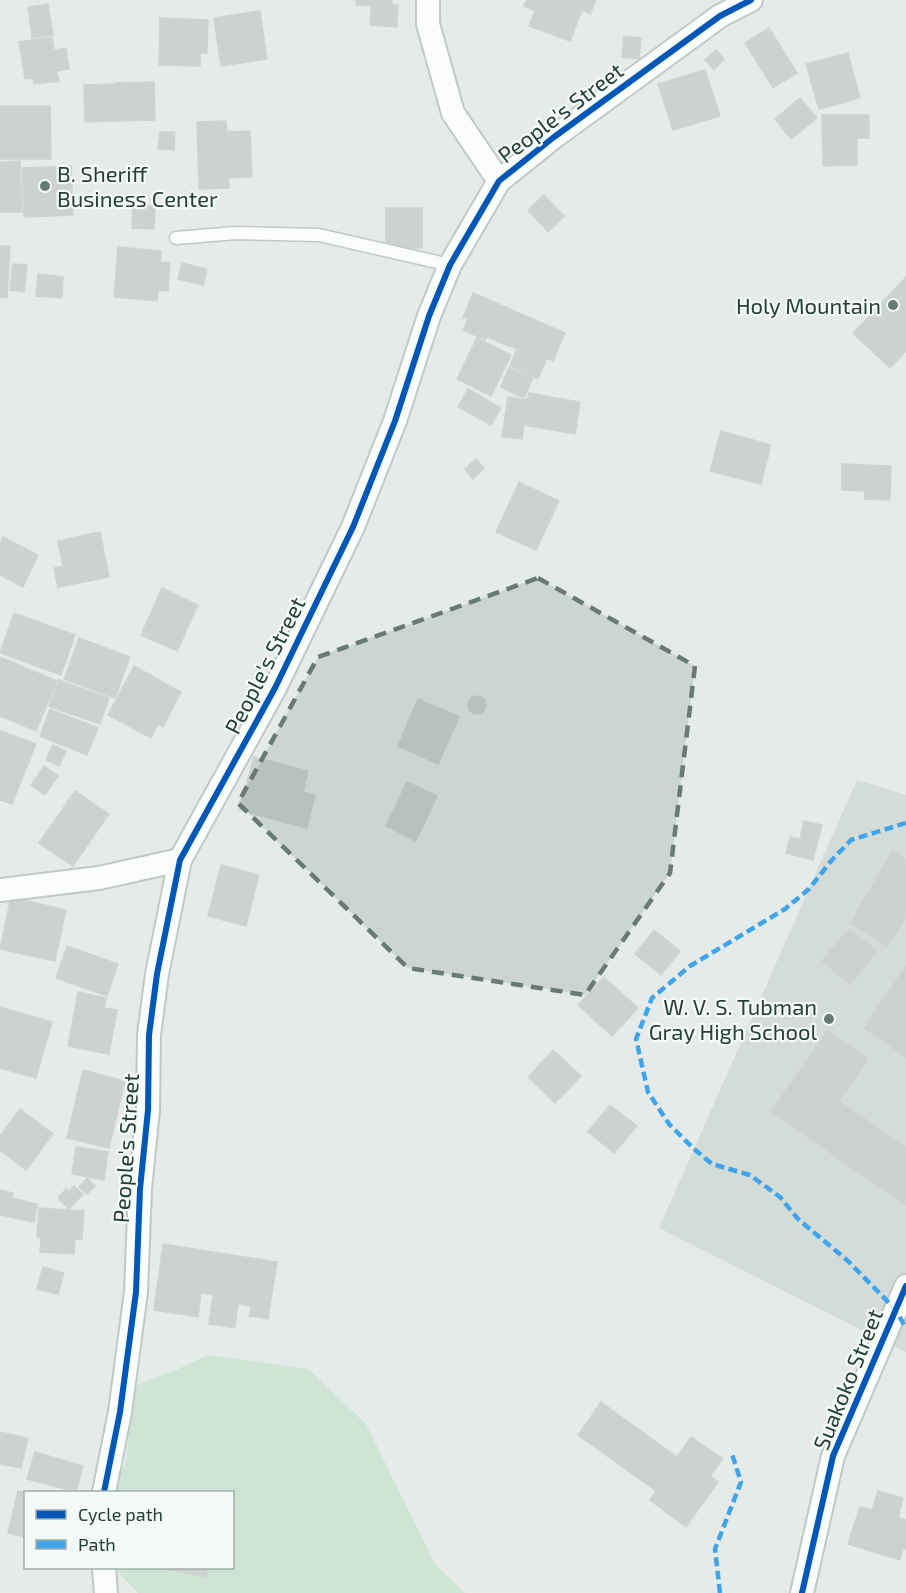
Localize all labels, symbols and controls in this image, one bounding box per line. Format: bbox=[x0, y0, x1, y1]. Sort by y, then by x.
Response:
street label: People's Street bbox=[492, 57, 628, 167]
place label: B. Sheriff Business Center bbox=[57, 160, 218, 211]
marker: B. Sheriff Business Center bbox=[38, 179, 52, 193]
place label: Holy Mountain bbox=[736, 292, 881, 318]
marker: Holy Mountain bbox=[886, 298, 900, 312]
street label: People's Street bbox=[218, 592, 310, 738]
place label: W. V. S. Tubman Gray High School bbox=[649, 993, 817, 1044]
marker: W. V. S. Tubman Gray High School bbox=[822, 1012, 836, 1026]
street label: People's Street bbox=[107, 1072, 143, 1224]
street label: Suakoko Street bbox=[807, 1305, 887, 1453]
legend bbox=[24, 1491, 234, 1569]
text: Cycle path bbox=[78, 1503, 163, 1525]
text: Path bbox=[78, 1533, 116, 1555]

